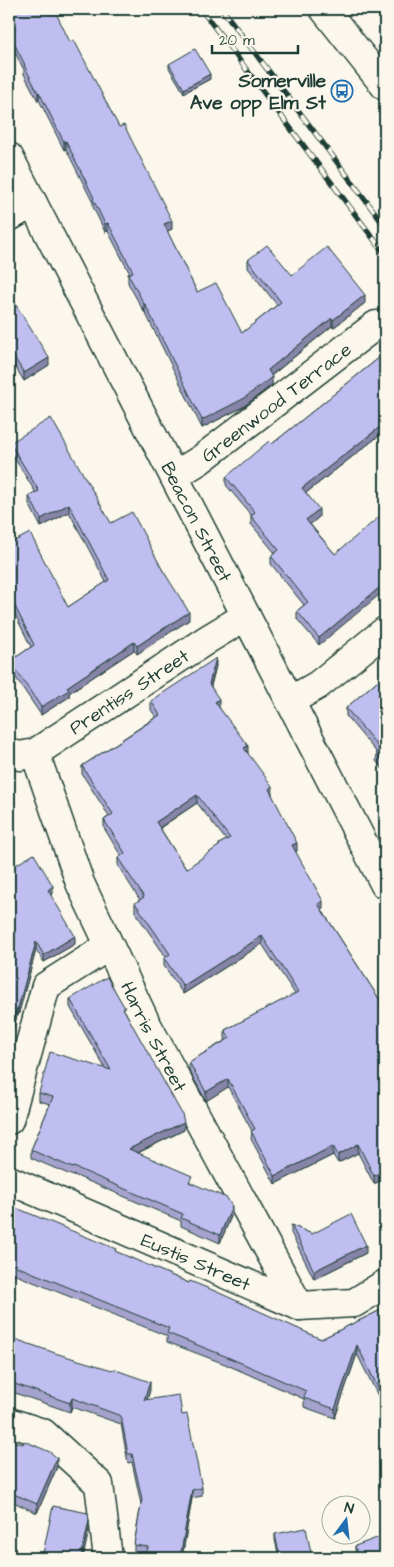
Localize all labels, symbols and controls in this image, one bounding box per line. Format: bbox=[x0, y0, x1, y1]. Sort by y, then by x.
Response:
scale bar bbox=[212, 22, 298, 54]
text: 20 m bbox=[219, 30, 255, 51]
place label: Somerville Ave opp Elm St bbox=[190, 68, 327, 117]
bus stop icon: Somerville Ave opp Elm St bbox=[330, 79, 354, 103]
street label: Greenwood Terrace bbox=[196, 337, 357, 469]
street label: Beacon Street bbox=[154, 457, 238, 587]
street label: Prentiss Street bbox=[64, 643, 195, 742]
street label: Harris Street bbox=[113, 977, 193, 1097]
street label: Eustis Street bbox=[137, 1227, 255, 1298]
north arrow bbox=[322, 1494, 372, 1544]
text: N bbox=[342, 1498, 356, 1519]

